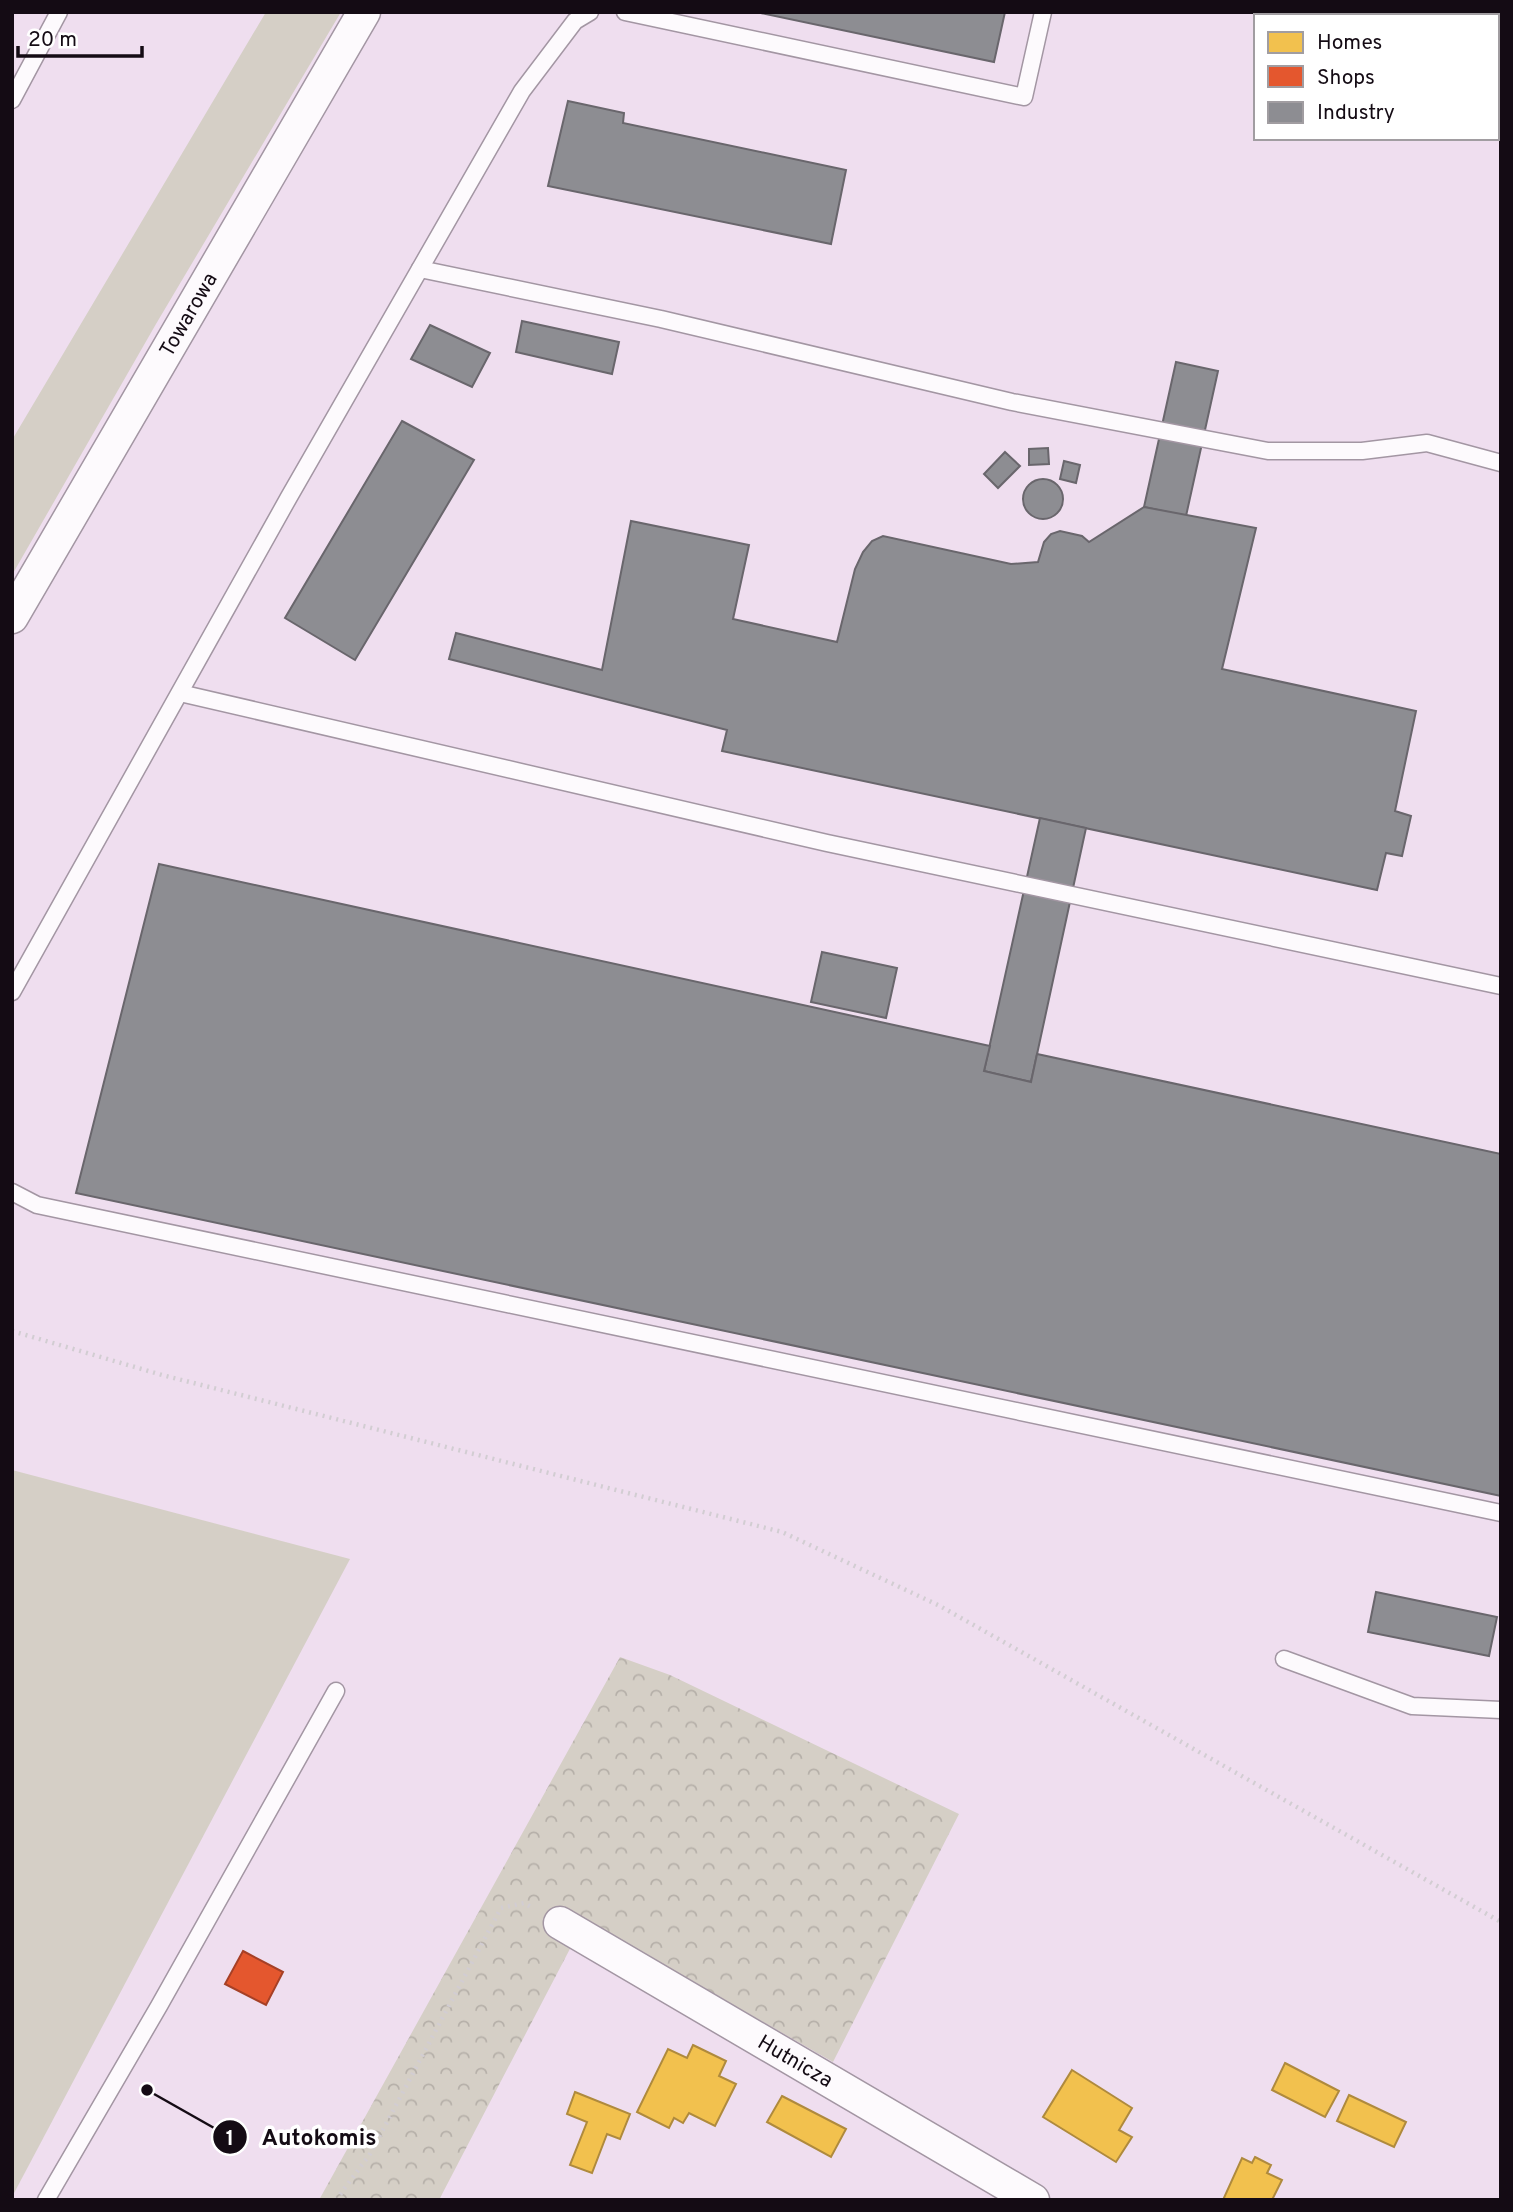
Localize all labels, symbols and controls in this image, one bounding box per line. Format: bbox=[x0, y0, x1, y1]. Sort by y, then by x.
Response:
scale bar bbox=[18, 14, 142, 58]
legend bbox=[1254, 14, 1499, 140]
text: 20 m bbox=[28, 27, 77, 54]
text: Homes bbox=[1317, 30, 1382, 57]
text: Shops bbox=[1317, 65, 1375, 92]
text: Industry bbox=[1317, 100, 1395, 127]
street label: Towarowa bbox=[154, 268, 224, 362]
street label: Hutnicza bbox=[752, 2030, 837, 2095]
callout: Autokomis bbox=[213, 2115, 391, 2159]
text: Autokomis bbox=[261, 2125, 377, 2154]
text: 1 bbox=[226, 2126, 234, 2153]

